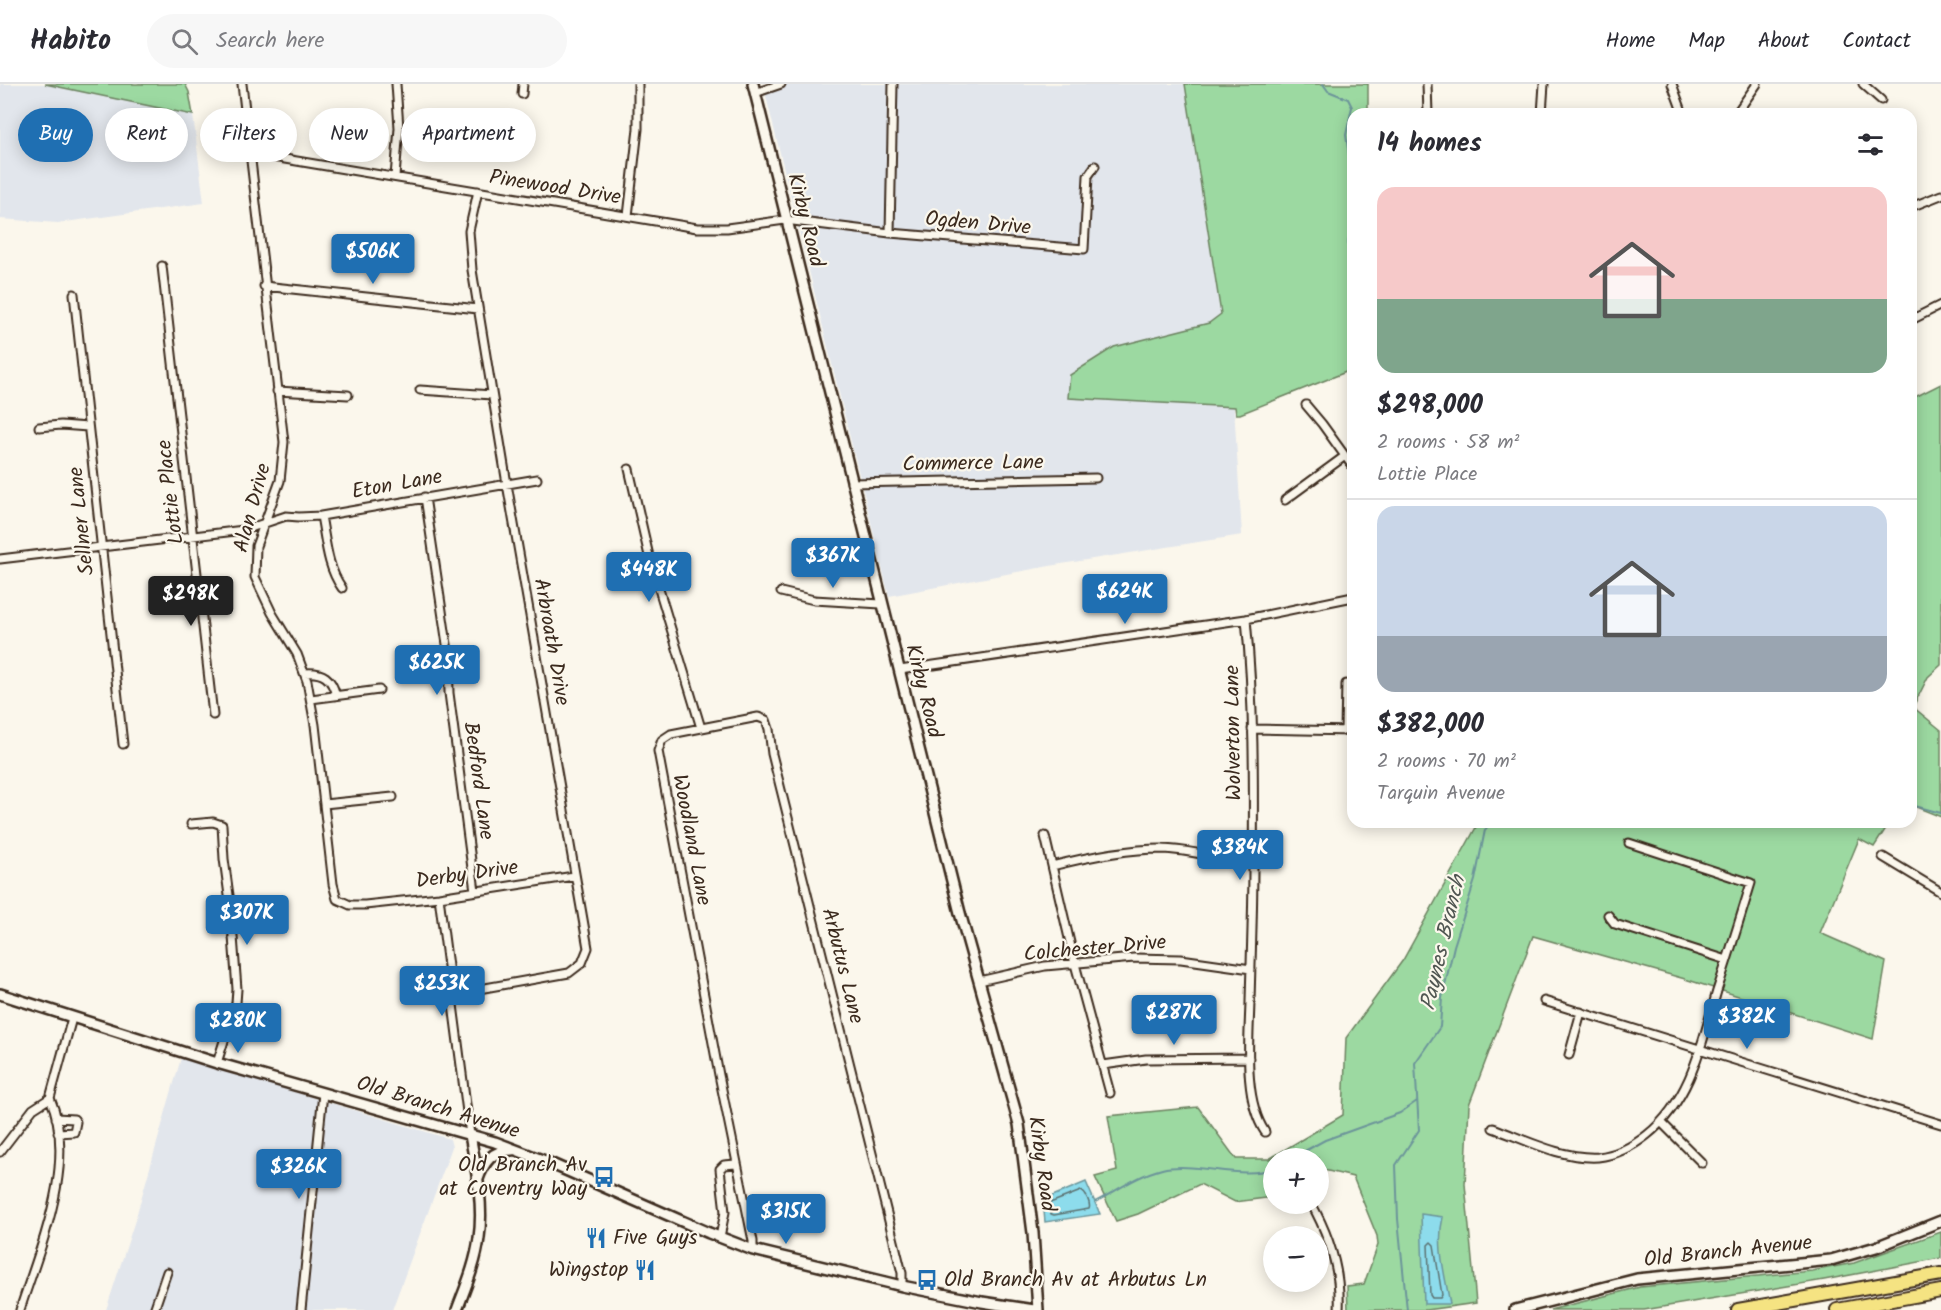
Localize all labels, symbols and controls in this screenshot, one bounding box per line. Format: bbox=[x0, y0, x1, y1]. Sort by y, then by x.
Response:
search box bbox=[147, 14, 567, 68]
text: Habito bbox=[30, 19, 111, 64]
text: Search here bbox=[216, 24, 325, 59]
icon: search bbox=[168, 25, 201, 58]
text: Home bbox=[1606, 25, 1655, 58]
text: Map bbox=[1688, 25, 1725, 58]
text: About bbox=[1758, 25, 1809, 58]
text: Contact bbox=[1842, 25, 1911, 58]
chip: Buy bbox=[18, 108, 93, 162]
chip: Rent bbox=[105, 108, 188, 162]
chip: Filters bbox=[200, 108, 297, 162]
chip: New bbox=[309, 108, 389, 162]
chip: Apartment bbox=[401, 108, 536, 162]
text: 14 homes bbox=[1377, 123, 1482, 165]
icon: filters bbox=[1854, 128, 1887, 161]
street label: Pinewood Drive bbox=[487, 161, 624, 215]
street label: Kirby Road bbox=[777, 170, 833, 271]
street label: Ogden Drive bbox=[924, 203, 1033, 245]
icon: home bbox=[1578, 226, 1686, 334]
pin: $506K bbox=[331, 234, 415, 285]
text: $506K bbox=[345, 237, 401, 269]
text: $298,000 bbox=[1377, 385, 1483, 427]
text: 2 rooms · 58 m² bbox=[1377, 427, 1519, 459]
street label: Lottie Place bbox=[148, 437, 194, 546]
street label: Commerce Lane bbox=[902, 446, 1044, 482]
street label: Alan Drive bbox=[225, 459, 281, 556]
text: Lottie Place bbox=[1377, 459, 1477, 491]
street label: Eton Lane bbox=[349, 461, 445, 509]
street label: Sellner Lane bbox=[60, 465, 104, 577]
pin: $367K bbox=[791, 538, 875, 589]
text: $367K bbox=[805, 541, 861, 573]
icon: home bbox=[1578, 545, 1686, 653]
pin: $448K bbox=[607, 552, 691, 603]
text: $448K bbox=[620, 555, 678, 587]
pin: $624K bbox=[1083, 574, 1167, 625]
pin: $298K bbox=[149, 576, 233, 627]
street label: Arbroath Drive bbox=[524, 576, 579, 709]
text: $624K bbox=[1096, 577, 1154, 609]
text: $298K bbox=[162, 579, 220, 611]
street label: Kirby Road bbox=[895, 641, 951, 742]
pin: $625K bbox=[395, 645, 479, 696]
text: $625K bbox=[409, 648, 465, 680]
street label: Wolverton Lane bbox=[1216, 664, 1252, 801]
text: $382,000 bbox=[1377, 704, 1484, 746]
street label: Bedford Lane bbox=[453, 720, 503, 843]
text: 2 rooms · 70 m² bbox=[1377, 746, 1516, 778]
street label: Woodland Lane bbox=[662, 772, 720, 909]
text: Tarquin Avenue bbox=[1377, 778, 1505, 810]
pin: $384K bbox=[1198, 830, 1282, 881]
text: $384K bbox=[1211, 833, 1269, 865]
street label: Derby Drive bbox=[414, 851, 521, 899]
water label: Paynes Branch bbox=[1412, 870, 1477, 1014]
pin: $307K bbox=[205, 895, 289, 946]
text: $307K bbox=[220, 898, 274, 930]
street label: Arbutus Lane bbox=[812, 905, 872, 1028]
street label: Colchester Drive bbox=[1022, 926, 1168, 972]
pin: $253K bbox=[400, 966, 484, 1017]
text: $253K bbox=[414, 969, 470, 1001]
pin: $287K bbox=[1132, 995, 1216, 1046]
text: $287K bbox=[1146, 998, 1202, 1030]
pin: $382K bbox=[1705, 999, 1789, 1050]
text: $382K bbox=[1718, 1002, 1776, 1034]
pin: $280K bbox=[196, 1003, 280, 1054]
text: $280K bbox=[209, 1006, 267, 1038]
street label: Old Branch Avenue bbox=[352, 1067, 524, 1149]
street label: Kirby Road bbox=[1018, 1114, 1064, 1214]
map controls bbox=[1263, 1148, 1329, 1292]
button: + bbox=[1263, 1148, 1329, 1214]
pin: $326K bbox=[257, 1149, 341, 1200]
place label: Old Branch Av at Coventry Way bbox=[440, 1149, 587, 1206]
text: $326K bbox=[270, 1152, 328, 1184]
bus stop icon: Old Branch Av at Coventry Way bbox=[592, 1165, 616, 1189]
pin: $315K bbox=[744, 1194, 828, 1245]
text: $315K bbox=[761, 1197, 811, 1229]
place label: Five Guys bbox=[613, 1222, 697, 1255]
restaurant icon: Five Guys bbox=[584, 1226, 608, 1250]
button: − bbox=[1263, 1226, 1329, 1292]
street label: Old Branch Avenue bbox=[1642, 1227, 1814, 1277]
place label: Wingstop bbox=[549, 1254, 628, 1287]
restaurant icon: Wingstop bbox=[633, 1258, 657, 1282]
place label: Old Branch Av at Arbutus Ln bbox=[944, 1264, 1207, 1297]
bus stop icon: Old Branch Av at Arbutus Ln bbox=[915, 1268, 939, 1292]

